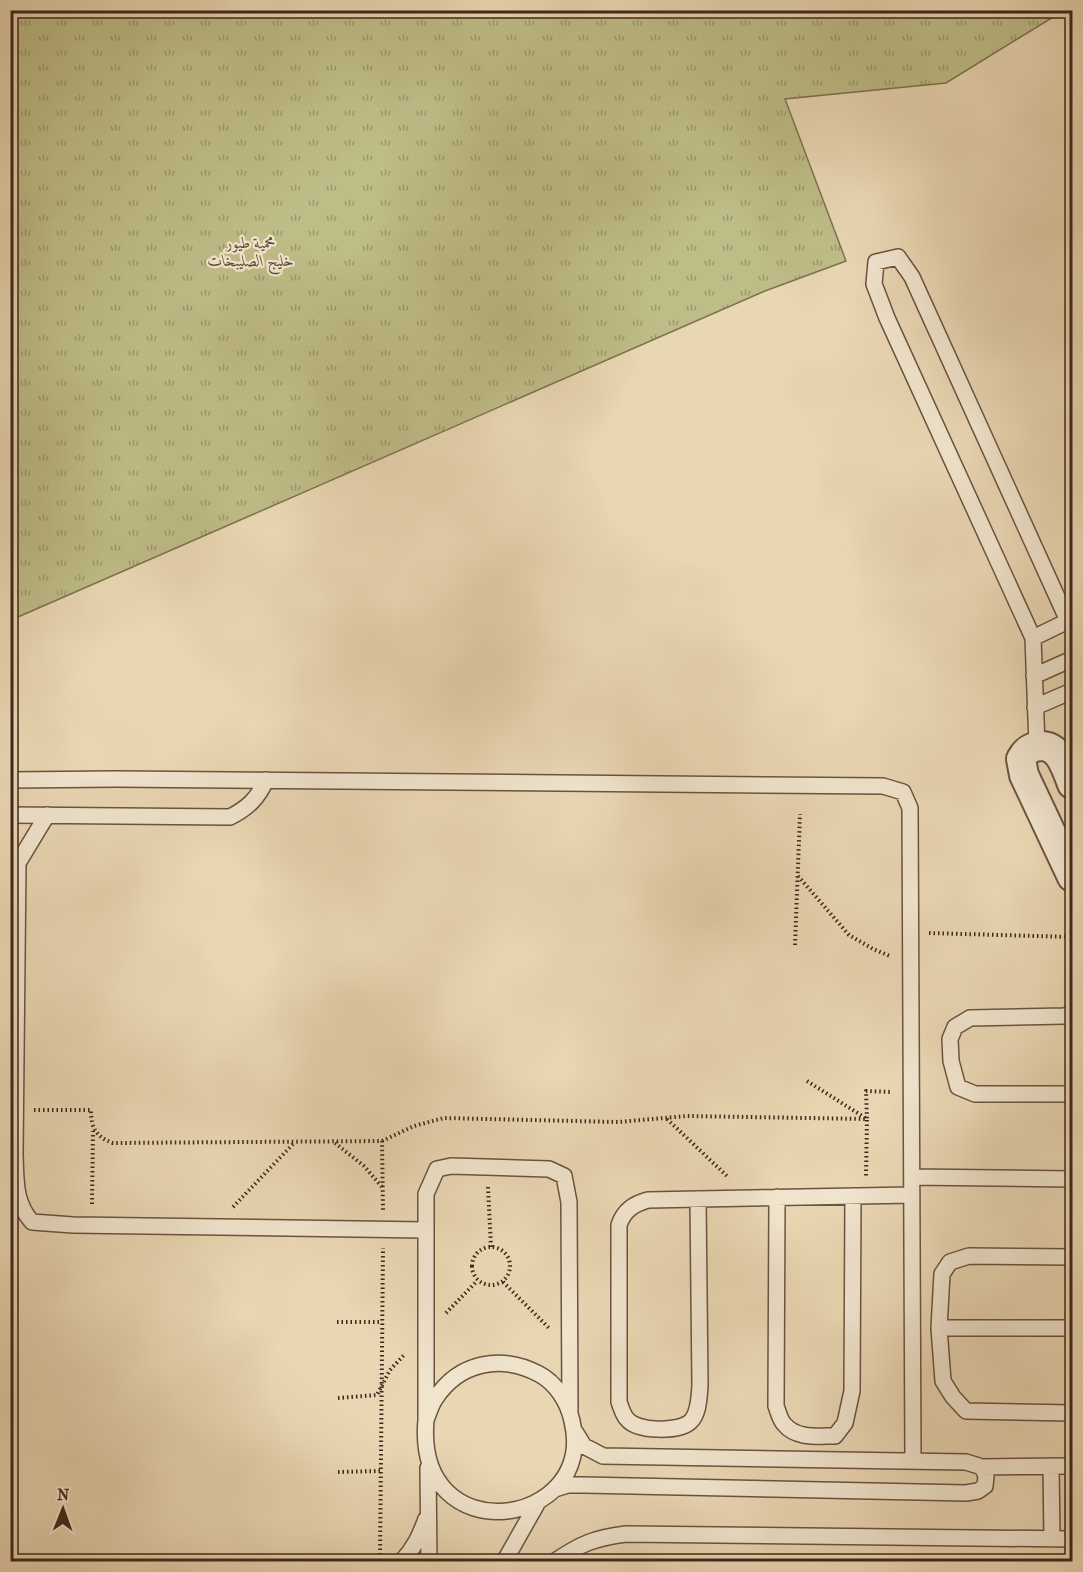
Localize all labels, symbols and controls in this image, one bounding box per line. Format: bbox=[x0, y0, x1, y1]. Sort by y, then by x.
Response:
park label: محمية طيور خليج الصليبخات bbox=[208, 233, 294, 275]
north arrow bbox=[33, 1479, 93, 1539]
text: N bbox=[57, 1485, 70, 1504]

